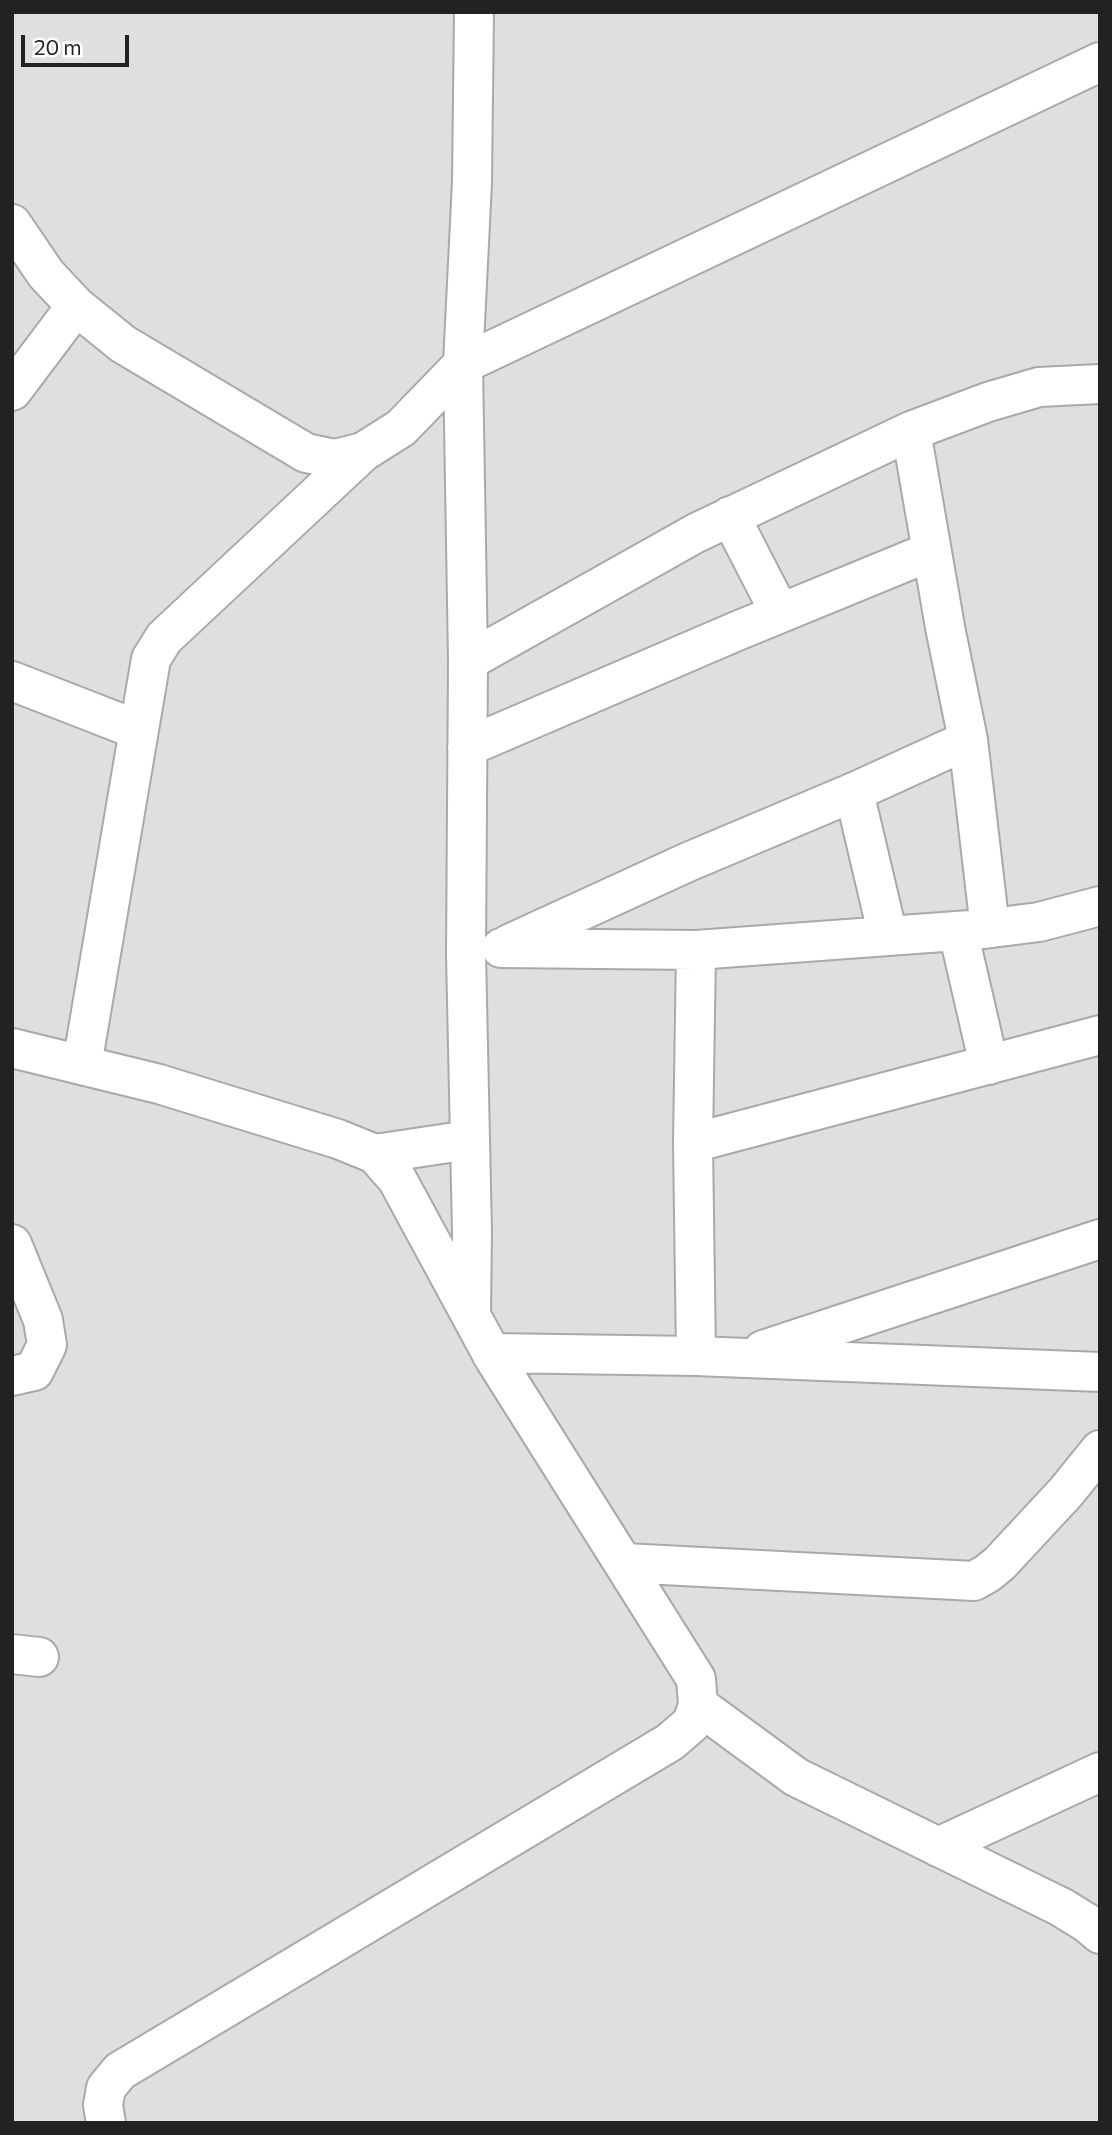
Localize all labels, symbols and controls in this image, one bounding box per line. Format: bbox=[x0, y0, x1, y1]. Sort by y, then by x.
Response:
scale bar bbox=[24, 21, 133, 65]
text: 20 m bbox=[34, 34, 82, 59]

